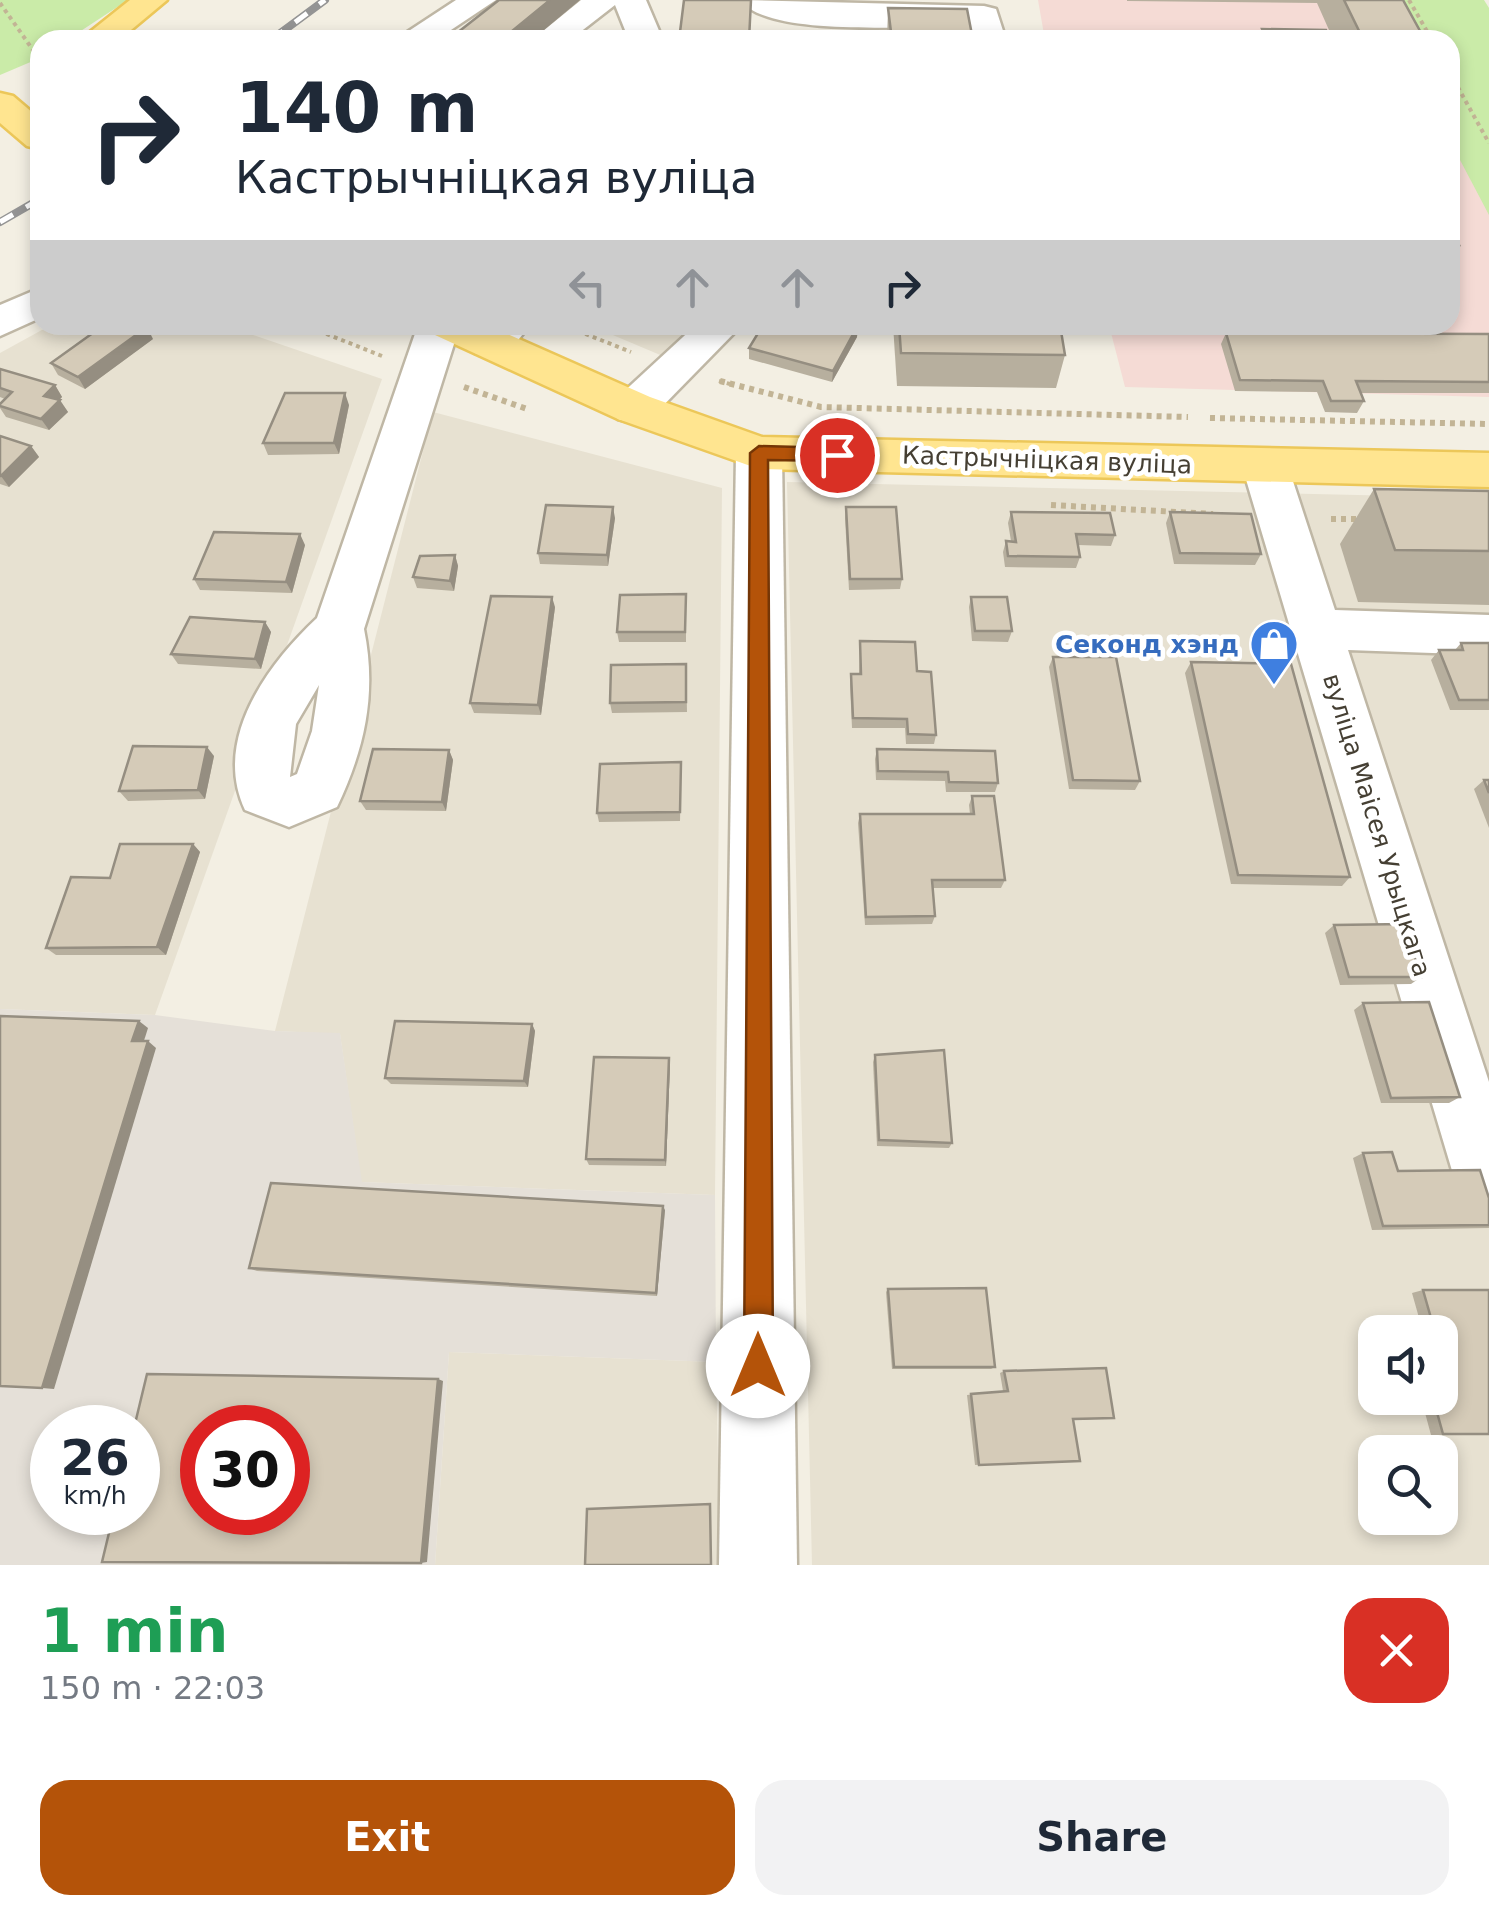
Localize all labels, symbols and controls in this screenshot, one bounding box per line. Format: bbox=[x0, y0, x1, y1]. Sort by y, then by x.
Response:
text: 140 m bbox=[235, 67, 478, 149]
icon: right bbox=[70, 70, 200, 200]
text: Кастрычніцкая вуліца bbox=[235, 151, 757, 204]
icon: left bbox=[560, 260, 615, 315]
icon: ahead bbox=[665, 260, 720, 315]
icon: ahead bbox=[770, 260, 825, 315]
icon: right bbox=[875, 260, 930, 315]
pin bbox=[795, 413, 880, 498]
icon: arrive bbox=[810, 428, 865, 483]
street label: Кастрычніцкая вуліца bbox=[901, 440, 1193, 480]
shop icon: Секонд хэнд bbox=[1248, 618, 1300, 686]
place label: Секонд хэнд bbox=[1055, 630, 1239, 659]
street label: вуліца Маісея Урыцкага bbox=[1317, 670, 1437, 980]
position arrow bbox=[706, 1314, 810, 1418]
map controls bbox=[1358, 1315, 1458, 1535]
button: sound bbox=[1358, 1315, 1458, 1415]
speed limit sign: 30 bbox=[180, 1405, 310, 1535]
text: 26 bbox=[60, 1429, 130, 1487]
button: search bbox=[1358, 1435, 1458, 1535]
text: km/h bbox=[63, 1481, 127, 1510]
text: 1 min bbox=[40, 1596, 228, 1666]
button: close bbox=[1344, 1598, 1449, 1703]
text: 150 m · 22:03 bbox=[40, 1669, 265, 1707]
button: Exit bbox=[40, 1780, 735, 1895]
button: Share bbox=[755, 1780, 1449, 1895]

